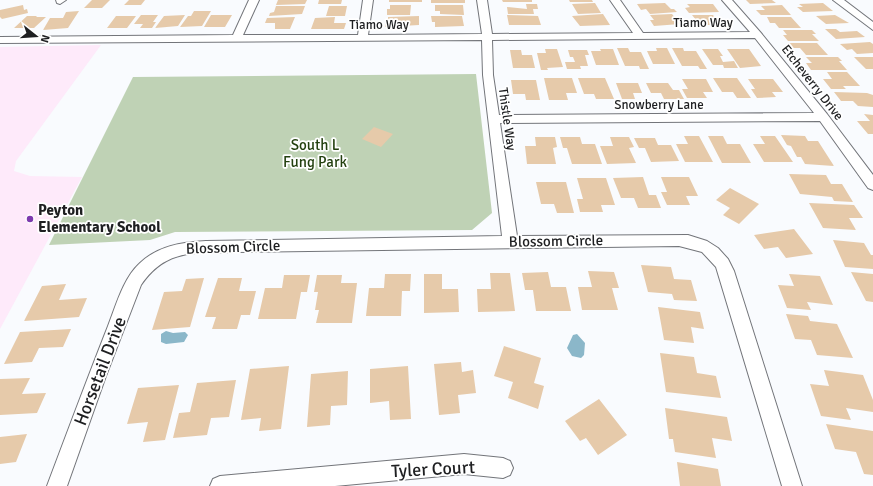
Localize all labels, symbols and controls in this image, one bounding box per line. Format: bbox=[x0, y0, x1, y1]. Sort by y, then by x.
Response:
street label: Tiamo Way bbox=[673, 15, 733, 31]
north arrow bbox=[16, 16, 56, 56]
street label: Tiamo Way bbox=[349, 17, 409, 33]
text: N bbox=[38, 33, 52, 44]
street label: Etcheverry Drive bbox=[778, 42, 847, 124]
street label: Thistle Way bbox=[495, 87, 519, 152]
street label: Snowberry Lane bbox=[614, 97, 704, 113]
park label: South L Fung Park bbox=[283, 136, 347, 171]
place label: Peyton Elementary School bbox=[38, 201, 161, 236]
marker: Peyton Elementary School bbox=[25, 214, 35, 224]
street label: Blossom Circle bbox=[509, 231, 603, 251]
street label: Blossom Circle bbox=[185, 236, 281, 258]
street label: Horsetail Drive bbox=[69, 313, 131, 429]
street label: Tyler Court bbox=[391, 456, 475, 482]

